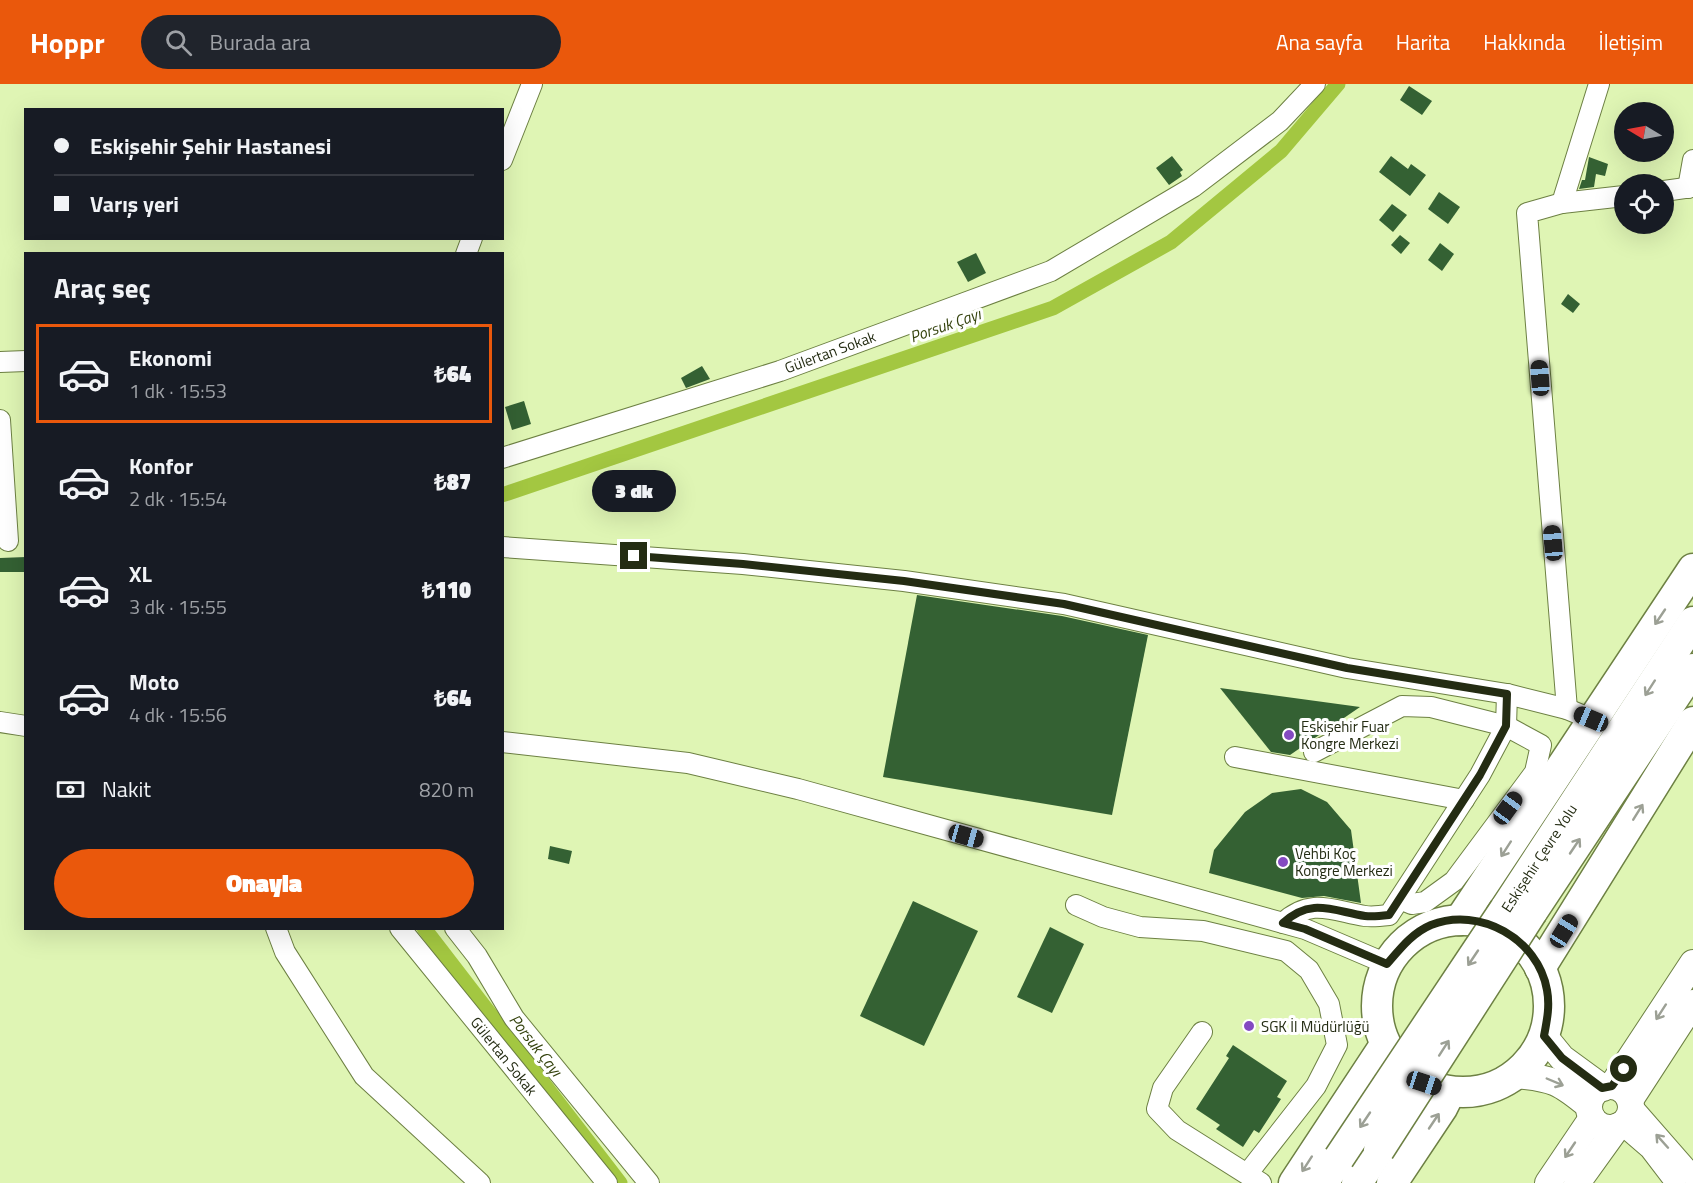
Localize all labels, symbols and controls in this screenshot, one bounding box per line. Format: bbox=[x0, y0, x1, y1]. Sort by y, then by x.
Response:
search box bbox=[141, 15, 561, 69]
text: Hoppr bbox=[30, 21, 105, 64]
text: Burada ara bbox=[210, 25, 311, 59]
icon: search bbox=[162, 26, 195, 59]
text: Ana sayfa bbox=[1276, 26, 1363, 58]
text: Harita bbox=[1396, 26, 1450, 58]
text: Hakkında bbox=[1483, 26, 1566, 58]
text: İletişim bbox=[1599, 26, 1663, 58]
north arrow bbox=[1614, 102, 1674, 162]
map controls bbox=[1614, 102, 1674, 234]
text: Eskişehir Şehir Hastanesi bbox=[90, 129, 331, 163]
button: locate bbox=[1614, 174, 1674, 234]
text: Varış yeri bbox=[90, 187, 179, 221]
text: Araç seç bbox=[54, 267, 151, 308]
water label: Porsuk Çayı bbox=[906, 301, 985, 348]
street label: Gülertan Sokak bbox=[781, 325, 879, 379]
text: Ekonomi bbox=[129, 341, 212, 375]
icon: car bbox=[57, 347, 111, 401]
text: ₺64 bbox=[434, 357, 471, 391]
car bbox=[1530, 359, 1550, 397]
text: 1 dk · 15:53 bbox=[129, 375, 227, 406]
text: Konfor bbox=[129, 449, 193, 483]
icon: car bbox=[57, 455, 111, 509]
text: ₺87 bbox=[434, 465, 471, 499]
callout: 3 dk bbox=[592, 469, 676, 511]
text: 3 dk bbox=[615, 475, 653, 506]
text: 2 dk · 15:54 bbox=[129, 483, 227, 514]
car bbox=[1542, 524, 1564, 562]
route end bbox=[620, 542, 647, 569]
text: XL bbox=[129, 557, 152, 591]
icon: car bbox=[57, 563, 111, 617]
text: ₺110 bbox=[422, 573, 471, 607]
text: 3 dk · 15:55 bbox=[129, 591, 227, 622]
one-way arrow bbox=[1654, 608, 1666, 625]
text: Moto bbox=[129, 665, 179, 699]
icon: car bbox=[57, 671, 111, 725]
one-way arrow bbox=[1643, 680, 1656, 697]
text: ₺64 bbox=[434, 681, 471, 715]
text: 4 dk · 15:56 bbox=[129, 699, 227, 730]
car bbox=[1571, 704, 1611, 734]
place label: Eskişehir Fuar Kongre Merkezi bbox=[1301, 715, 1399, 755]
marker: Eskişehir Fuar Kongre Merkezi bbox=[1282, 728, 1296, 742]
text: Nakit bbox=[102, 772, 151, 806]
icon: cash bbox=[54, 773, 87, 806]
text: 820 m bbox=[419, 774, 474, 805]
car bbox=[1490, 788, 1526, 828]
street label: Eskişehir Çevre Yolu bbox=[1495, 799, 1583, 917]
one-way arrow bbox=[1632, 804, 1644, 821]
car bbox=[946, 822, 986, 850]
one-way arrow bbox=[1569, 838, 1581, 854]
one-way arrow bbox=[1500, 841, 1512, 857]
place label: Vehbi Koç Kongre Merkezi bbox=[1295, 842, 1393, 882]
button: Onayla bbox=[54, 849, 474, 918]
marker: Vehbi Koç Kongre Merkezi bbox=[1276, 855, 1290, 869]
car bbox=[1547, 911, 1581, 951]
one-way arrow bbox=[1466, 949, 1478, 966]
one-way arrow bbox=[1655, 1003, 1667, 1020]
water label: Porsuk Çayı bbox=[504, 1009, 569, 1083]
street label: Gülertan Sokak bbox=[465, 1012, 543, 1100]
place label: SGK İl Müdürlüğü bbox=[1261, 1015, 1369, 1038]
marker: SGK İl Müdürlüğü bbox=[1242, 1019, 1256, 1033]
one-way arrow bbox=[1439, 1040, 1451, 1057]
route start bbox=[1610, 1055, 1637, 1082]
car bbox=[1404, 1069, 1444, 1097]
one-way arrow bbox=[1546, 1077, 1564, 1088]
one-way arrow bbox=[1358, 1111, 1370, 1128]
one-way arrow bbox=[1428, 1113, 1440, 1129]
one-way arrow bbox=[1655, 1133, 1669, 1148]
one-way arrow bbox=[1564, 1142, 1576, 1158]
one-way arrow bbox=[1301, 1155, 1313, 1171]

